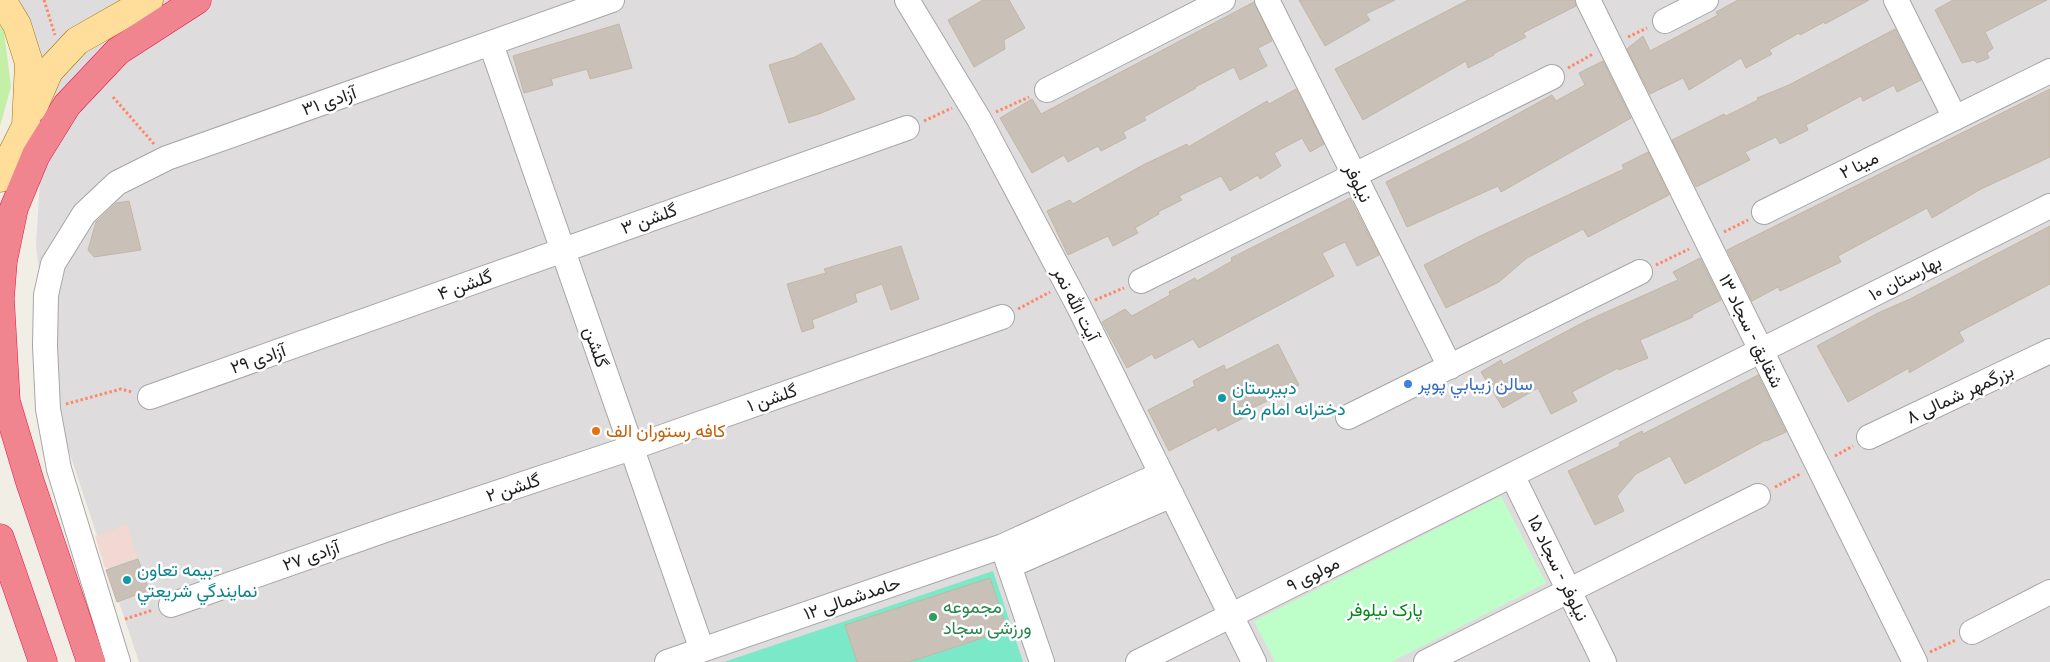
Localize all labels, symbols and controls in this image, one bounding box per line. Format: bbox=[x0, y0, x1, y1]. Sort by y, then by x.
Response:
street label: آزادی ۳۱ bbox=[299, 81, 361, 120]
street label: مینا ۲ bbox=[1836, 146, 1882, 184]
street label: نیلوفر bbox=[1339, 159, 1377, 206]
street label: گلشن ۳ bbox=[618, 199, 680, 239]
street label: بهارستان ۱۰ bbox=[1865, 250, 1945, 306]
street label: آیت الله نمر bbox=[1048, 262, 1105, 346]
street label: گلشن ۴ bbox=[435, 265, 495, 305]
street label: شقایق - سجاد ۱۳ bbox=[1714, 271, 1788, 391]
street label: گلشن bbox=[579, 324, 613, 370]
street label: آزادی ۲۹ bbox=[228, 339, 290, 379]
street label: بزرگمهر شمالی ۸ bbox=[1903, 360, 2017, 428]
place label: سالن زيبابي پوپر bbox=[1417, 373, 1533, 399]
place label: دبیرستان دخترانه امام رضا bbox=[1232, 377, 1346, 421]
marker: سالن زيبابي پوپر bbox=[1402, 378, 1414, 390]
street label: گلشن ۱ bbox=[744, 379, 800, 417]
marker: دبیرستان دخترانه امام رضا bbox=[1216, 392, 1228, 404]
place label: کافه رستوران الف bbox=[606, 420, 726, 442]
marker: کافه رستوران الف bbox=[590, 425, 602, 437]
street label: گلشن ۲ bbox=[483, 469, 543, 507]
street label: نیلوفر - سجاد ۱۵ bbox=[1523, 511, 1593, 625]
street label: ۲۷ آزادی bbox=[280, 535, 344, 576]
street label: مولوی ۹ bbox=[1283, 551, 1343, 597]
place label: بيمه تعاون- نمايندگي شريعتي bbox=[137, 559, 257, 606]
street label: حامدشمالی ۱۲ bbox=[801, 571, 903, 625]
marker: بيمه تعاون- نمايندگي شريعتي bbox=[121, 574, 133, 586]
place label: مجموعه ورزشی سجاد bbox=[943, 596, 1032, 639]
park label: پارک نیلوفر bbox=[1346, 599, 1423, 622]
marker: مجموعه ورزشی سجاد bbox=[927, 611, 939, 623]

